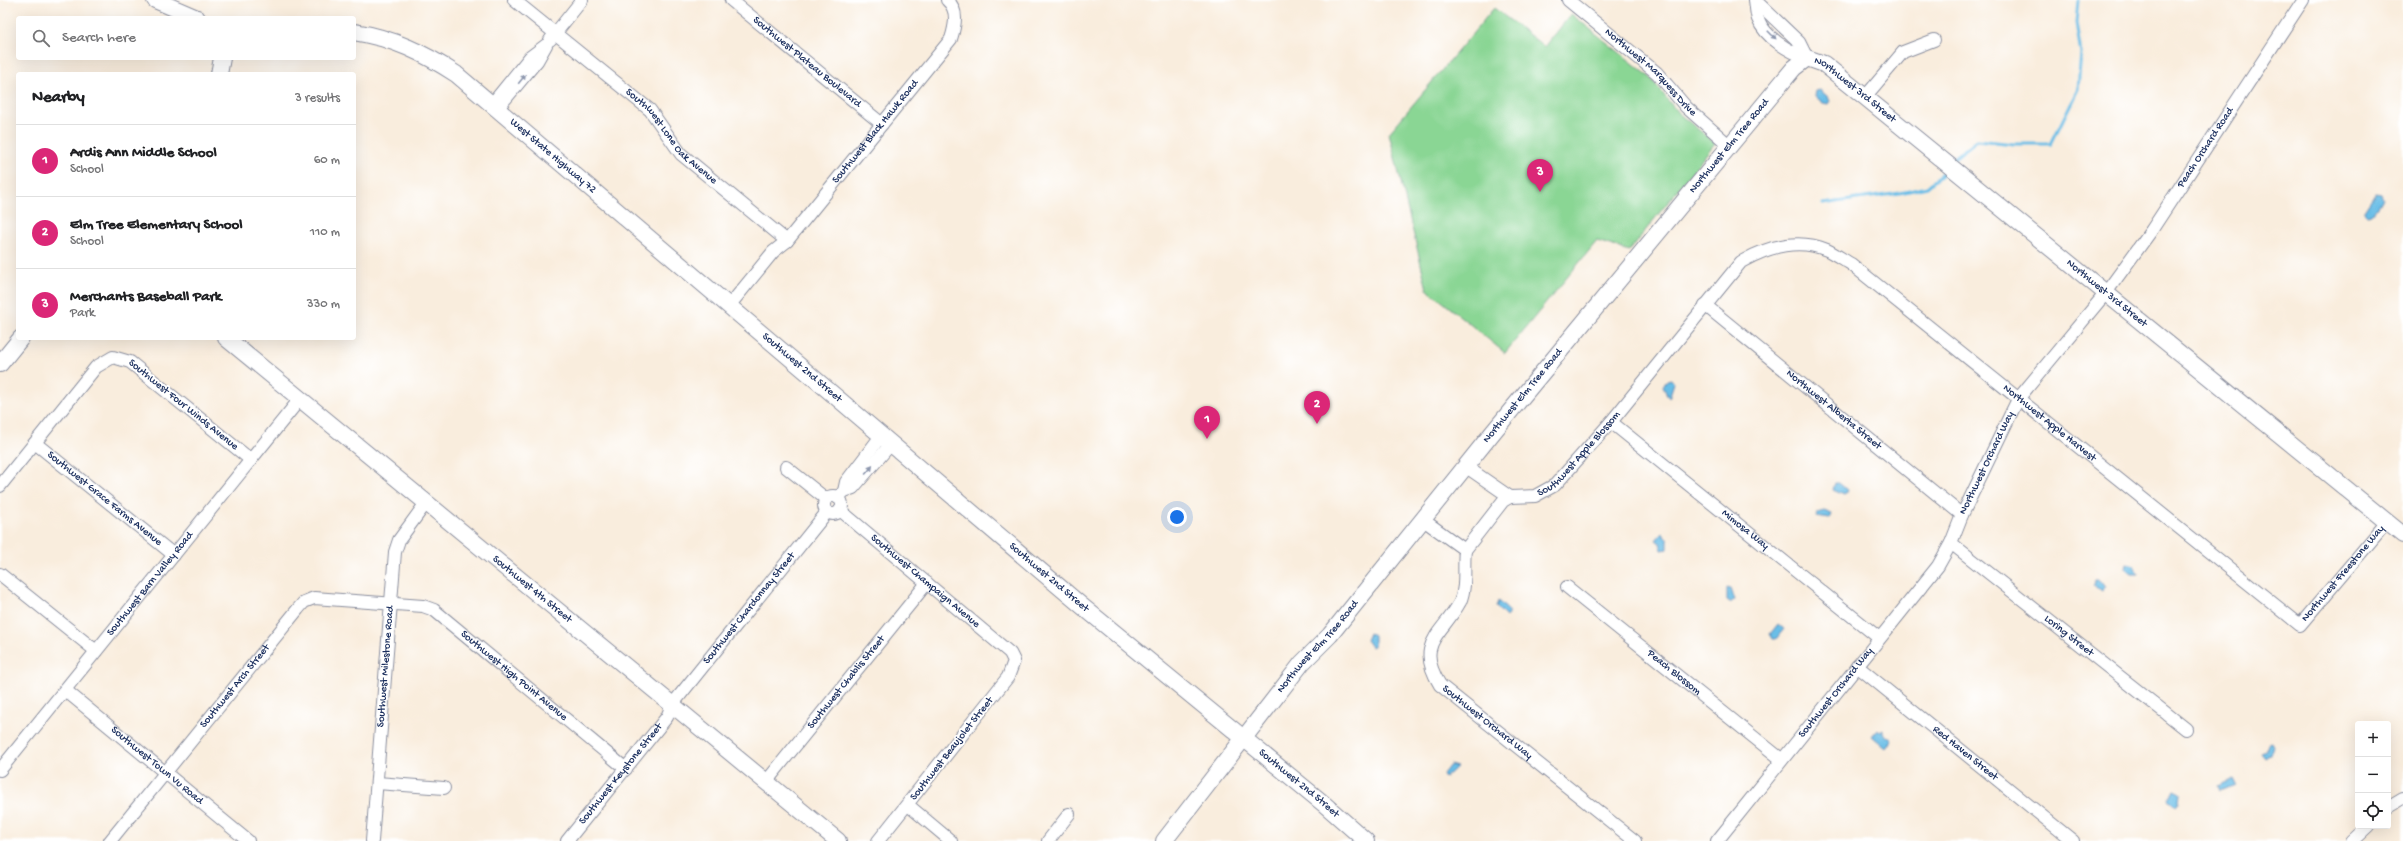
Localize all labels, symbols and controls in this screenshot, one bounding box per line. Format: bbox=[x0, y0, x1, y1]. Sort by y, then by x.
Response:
street label: Southwest Plateau Boulevard bbox=[750, 14, 864, 111]
search box bbox=[16, 16, 356, 60]
street label: Northwest Marquess Drive bbox=[1602, 26, 1699, 119]
icon: search bbox=[30, 27, 52, 49]
text: Search here bbox=[62, 29, 136, 47]
one-way arrow bbox=[1767, 30, 1777, 40]
street label: Northwest 3rd Street bbox=[1812, 55, 1899, 126]
one-way arrow bbox=[518, 73, 527, 84]
street label: Southwest Black Hawk Road bbox=[830, 77, 922, 186]
street label: Southwest Lone Oak Avenue bbox=[623, 86, 719, 187]
text: Nearby bbox=[32, 88, 85, 108]
text: 3 results bbox=[295, 91, 340, 106]
street label: Northwest Elm Tree Road bbox=[1687, 96, 1773, 196]
street label: Peach Orchard Road bbox=[2174, 104, 2237, 191]
street label: West State Highway 72 bbox=[507, 116, 599, 197]
text: Ardis Ann Middle School bbox=[70, 144, 217, 162]
text: 1 bbox=[42, 153, 48, 168]
text: 60 m bbox=[314, 153, 340, 168]
pin: 3 bbox=[1527, 159, 1553, 192]
text: School bbox=[70, 162, 104, 177]
text: Elm Tree Elementary School bbox=[70, 216, 243, 234]
text: 2 bbox=[42, 225, 48, 240]
text: 110 m bbox=[310, 225, 340, 240]
text: School bbox=[70, 234, 104, 249]
street label: Northwest 3rd Street bbox=[2064, 257, 2151, 331]
text: Merchants Baseball Park bbox=[70, 288, 222, 306]
text: 3 bbox=[42, 297, 48, 312]
text: 330 m bbox=[307, 297, 340, 312]
text: Park bbox=[70, 306, 95, 321]
street label: Southwest 2nd Street bbox=[759, 331, 845, 406]
street label: Northwest Elm Tree Road bbox=[1481, 345, 1566, 446]
street label: Southwest Four Winds Avenue bbox=[126, 357, 241, 453]
street label: Northwest Alberta Street bbox=[1783, 368, 1885, 453]
street label: Northwest Apple Harvest bbox=[2000, 382, 2099, 465]
pin: 2 bbox=[1304, 391, 1330, 424]
pin: 1 bbox=[1194, 406, 1220, 439]
street label: Southwest Apple Blossom bbox=[1535, 409, 1623, 499]
street label: Northwest Orchard Way bbox=[1957, 409, 2017, 516]
street label: Southwest Grace Farms Avenue bbox=[44, 449, 164, 549]
one-way arrow bbox=[864, 464, 873, 475]
your location bbox=[1167, 507, 1187, 527]
street label: Mimosa Way bbox=[1719, 507, 1771, 553]
street label: Northwest Freestone Way bbox=[2299, 523, 2388, 624]
street label: Southwest Barn Valley Road bbox=[105, 529, 197, 639]
street label: Southwest Champaign Avenue bbox=[868, 532, 982, 631]
street label: Southwest 2nd Street bbox=[1006, 540, 1092, 616]
street label: Southwest Chardonnay Street bbox=[701, 549, 799, 667]
street label: Southwest 4th Street bbox=[490, 553, 575, 627]
street label: Northwest Elm Tree Road bbox=[1275, 597, 1362, 696]
street label: Southwest Milestone Road bbox=[375, 604, 397, 728]
street label: Loring Street bbox=[2042, 613, 2097, 660]
street label: Southwest High Point Avenue bbox=[458, 628, 570, 724]
street label: Southwest Chablis Street bbox=[805, 632, 889, 732]
street label: Southwest Arch Street bbox=[198, 641, 274, 731]
street label: Southwest Orchard Way bbox=[1796, 645, 1876, 740]
street label: Peach Blossom bbox=[1644, 647, 1703, 698]
street label: Southwest Orchard Way bbox=[1440, 683, 1535, 763]
street label: Southwest Beaujolet Street bbox=[908, 694, 997, 803]
street label: Southwest Keystone Street bbox=[577, 720, 666, 827]
map controls bbox=[2355, 721, 2391, 829]
button: + bbox=[2355, 721, 2391, 757]
street label: Red Haven Street bbox=[1930, 723, 2001, 785]
street label: Southwest Town Vu Road bbox=[108, 724, 207, 808]
street label: Southwest 2nd Street bbox=[1256, 747, 1343, 821]
button: − bbox=[2355, 757, 2391, 793]
button: locate bbox=[2355, 793, 2391, 829]

